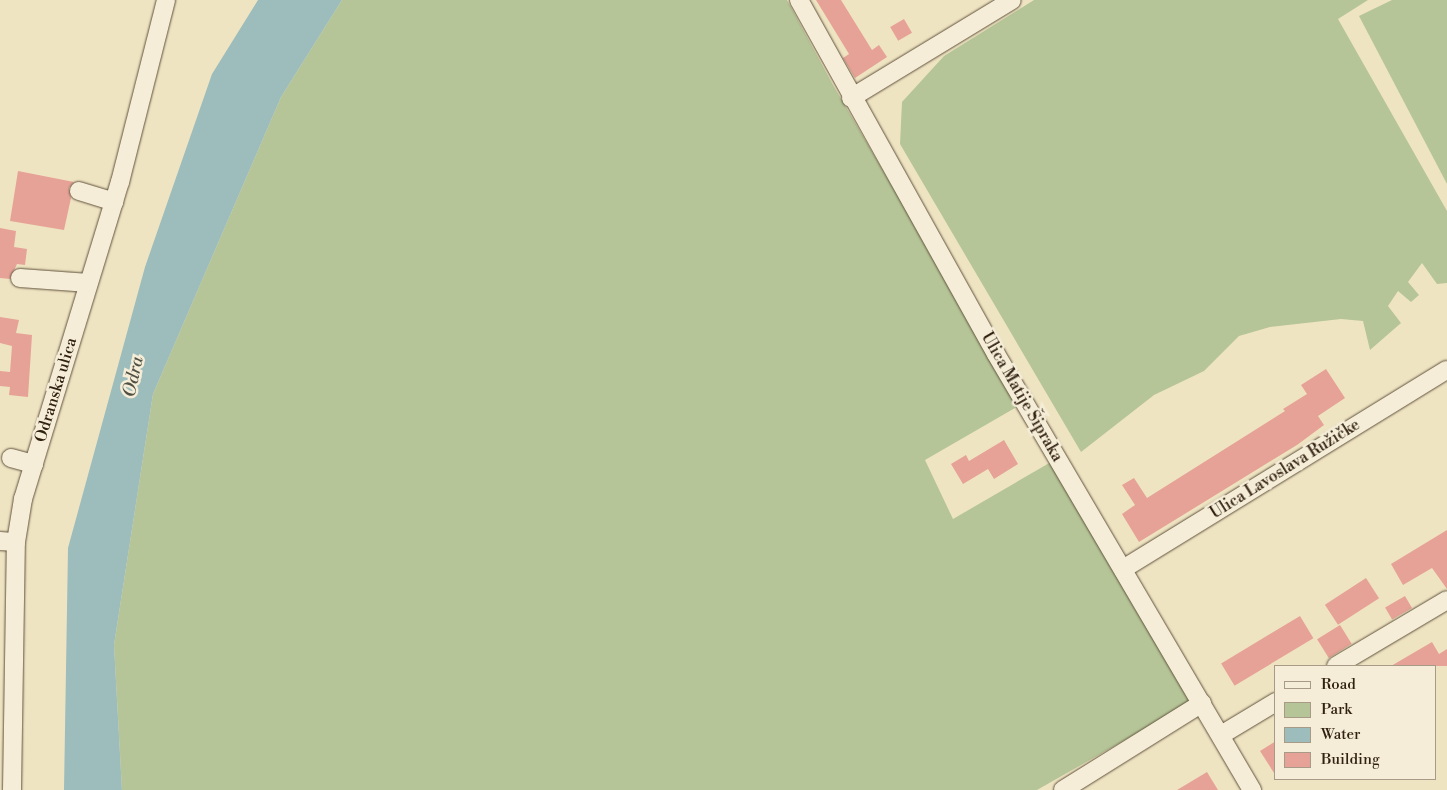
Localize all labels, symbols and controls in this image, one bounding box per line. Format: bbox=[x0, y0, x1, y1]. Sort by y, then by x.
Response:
street label: Ulica Matije Šipraka bbox=[977, 329, 1067, 465]
street label: Odranska ulica bbox=[31, 335, 81, 445]
water label: Odra bbox=[119, 355, 149, 399]
street label: Ulica Lavoslava Ružičke bbox=[1207, 415, 1363, 523]
legend bbox=[1274, 665, 1437, 780]
text: Road bbox=[1321, 675, 1356, 694]
text: Park bbox=[1321, 700, 1352, 719]
text: Water bbox=[1321, 725, 1360, 744]
text: Building bbox=[1321, 750, 1380, 769]

